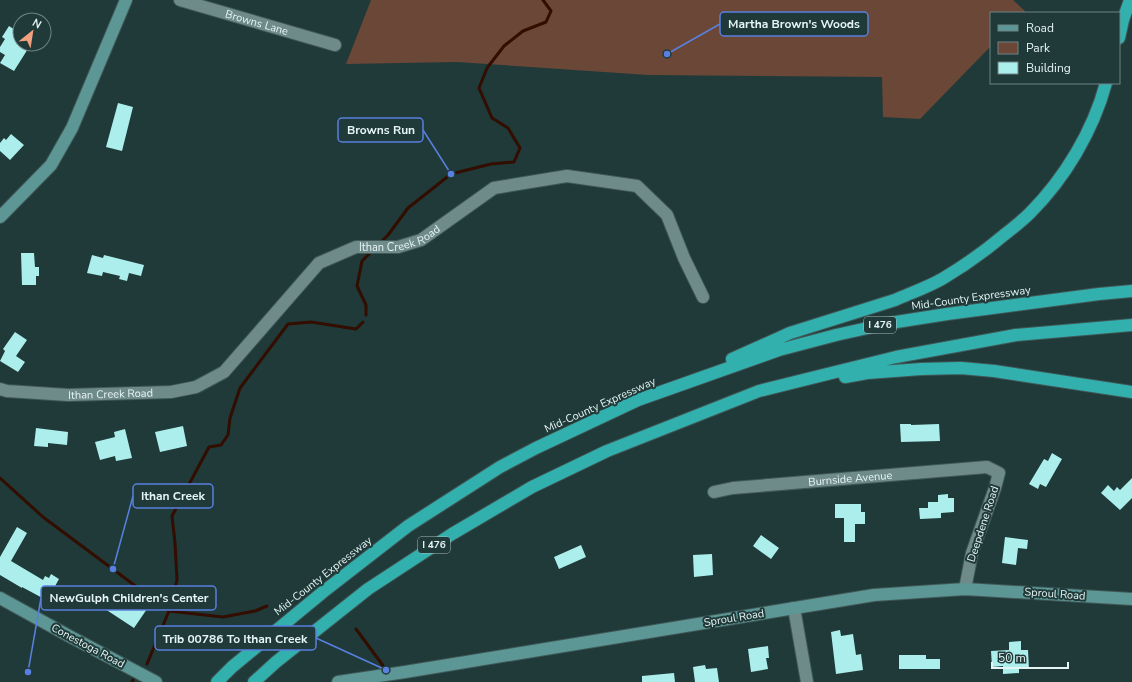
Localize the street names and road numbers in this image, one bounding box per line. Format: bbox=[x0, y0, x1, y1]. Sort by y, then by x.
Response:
street label: Browns Lane bbox=[224, 6, 290, 39]
street label: Ithan Creek Road bbox=[359, 221, 443, 255]
street label: Mid-County Expressway bbox=[910, 282, 1032, 314]
road number: I 476 bbox=[864, 317, 896, 333]
street label: Mid-County Expressway bbox=[542, 374, 658, 436]
street label: Ithan Creek Road bbox=[68, 385, 153, 402]
street label: Burnside Avenue bbox=[808, 467, 893, 489]
street label: Deepdene Road bbox=[964, 484, 1002, 564]
street label: Mid-County Expressway bbox=[271, 533, 375, 619]
road number: I 476 bbox=[418, 537, 450, 553]
street label: Sproul Road bbox=[1024, 584, 1086, 604]
street label: Sproul Road bbox=[703, 606, 765, 630]
street label: Conestoga Road bbox=[49, 620, 127, 672]

